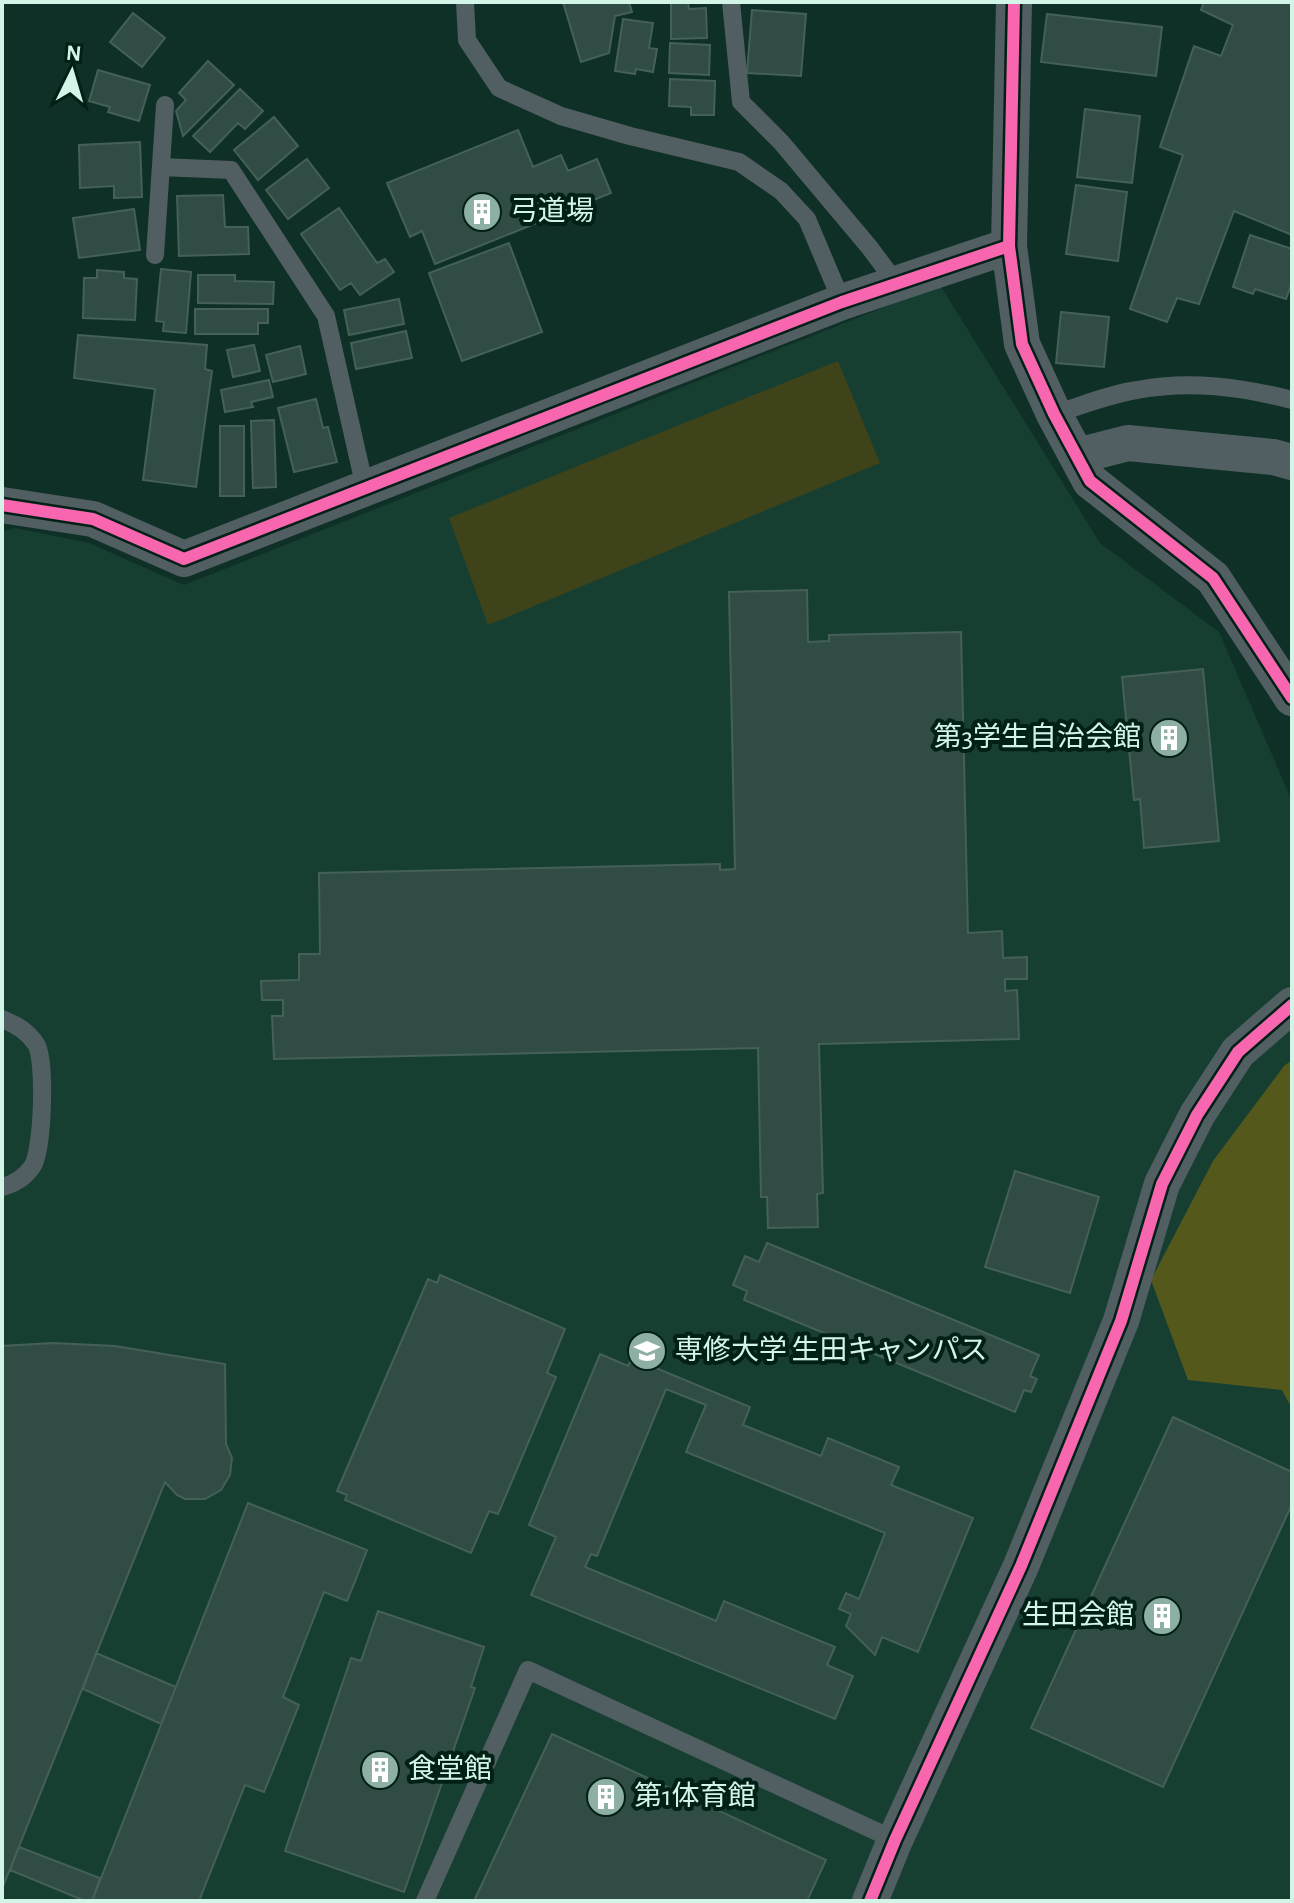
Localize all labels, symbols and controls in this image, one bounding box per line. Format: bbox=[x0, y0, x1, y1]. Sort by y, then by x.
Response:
north arrow bbox=[32, 32, 112, 112]
text: N bbox=[65, 41, 82, 65]
building icon: 弓道場 bbox=[461, 191, 503, 233]
place label: 弓道場 bbox=[510, 196, 594, 226]
building icon: 第3学生自治会館 bbox=[1148, 717, 1190, 759]
place label: 第3学生自治会館 bbox=[933, 722, 1141, 752]
school or university icon: 専修大学 生田キャンパス bbox=[626, 1330, 668, 1372]
place label: 専修大学 生田キャンパス bbox=[675, 1335, 988, 1365]
building icon: 生田会館 bbox=[1141, 1595, 1183, 1637]
place label: 生田会館 bbox=[1022, 1600, 1134, 1630]
building icon: 食堂館 bbox=[359, 1749, 401, 1791]
place label: 食堂館 bbox=[408, 1754, 492, 1784]
building icon: 第1体育館 bbox=[585, 1776, 627, 1818]
place label: 第1体育館 bbox=[634, 1781, 756, 1811]

